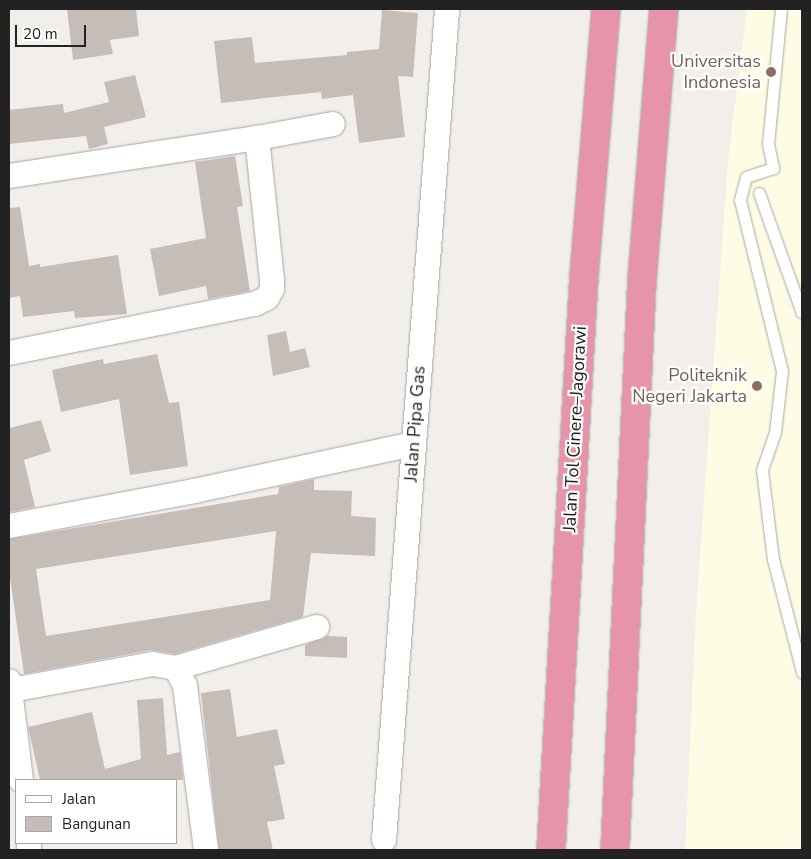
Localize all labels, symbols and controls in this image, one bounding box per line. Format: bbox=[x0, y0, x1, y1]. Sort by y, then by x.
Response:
scale bar bbox=[18, 15, 89, 47]
text: 20 m bbox=[23, 24, 58, 44]
place label: Universitas Indonesia bbox=[671, 51, 761, 94]
marker: Universitas Indonesia bbox=[765, 66, 777, 78]
street label: Jalan Tol Cinere–Jagorawi bbox=[559, 325, 591, 533]
street label: Jalan Pipa Gas bbox=[400, 365, 430, 483]
place label: Politeknik Negeri Jakarta bbox=[632, 365, 747, 408]
marker: Politeknik Negeri Jakarta bbox=[751, 380, 763, 392]
legend bbox=[15, 779, 178, 844]
text: Jalan bbox=[62, 789, 96, 809]
text: Bangunan bbox=[62, 814, 131, 834]

